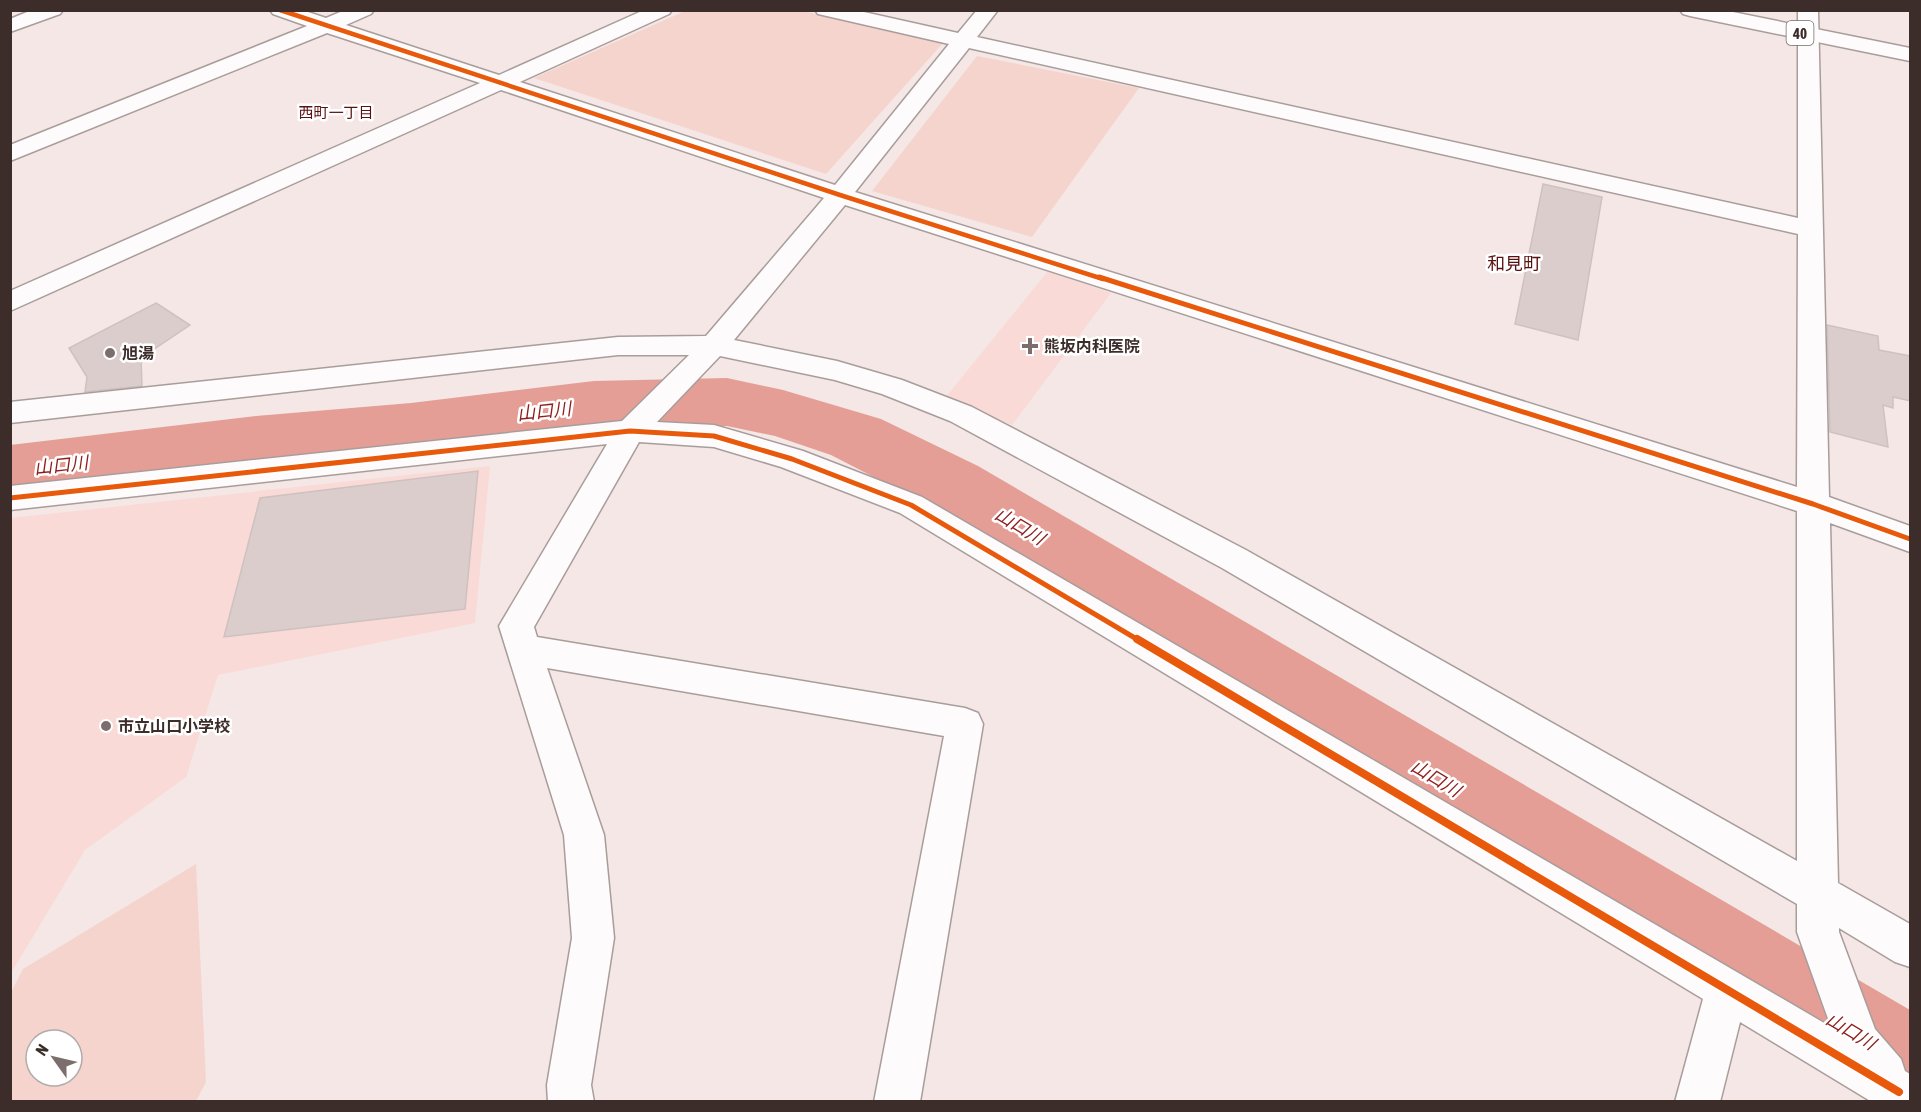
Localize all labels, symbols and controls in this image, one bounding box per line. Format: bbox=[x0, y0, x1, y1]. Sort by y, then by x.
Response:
road number: 40 bbox=[1786, 21, 1814, 45]
district label: 西町一丁目 bbox=[298, 104, 374, 121]
district label: 和見町 bbox=[1487, 253, 1541, 274]
marker: 熊坂内科医院 bbox=[1021, 337, 1039, 355]
place label: 熊坂内科医院 bbox=[1044, 337, 1140, 355]
place label: 旭湯 bbox=[122, 344, 154, 362]
marker: 旭湯 bbox=[103, 346, 117, 360]
water label: 山口川 bbox=[516, 398, 574, 424]
water label: 山口川 bbox=[33, 452, 91, 478]
water label: 山口川 bbox=[991, 503, 1050, 550]
place label: 市立山口小学校 bbox=[118, 717, 230, 735]
marker: 市立山口小学校 bbox=[99, 719, 113, 733]
water label: 山口川 bbox=[1407, 755, 1466, 802]
water label: 山口川 bbox=[1822, 1008, 1881, 1055]
north arrow bbox=[24, 1028, 84, 1088]
text: N bbox=[31, 1041, 52, 1059]

